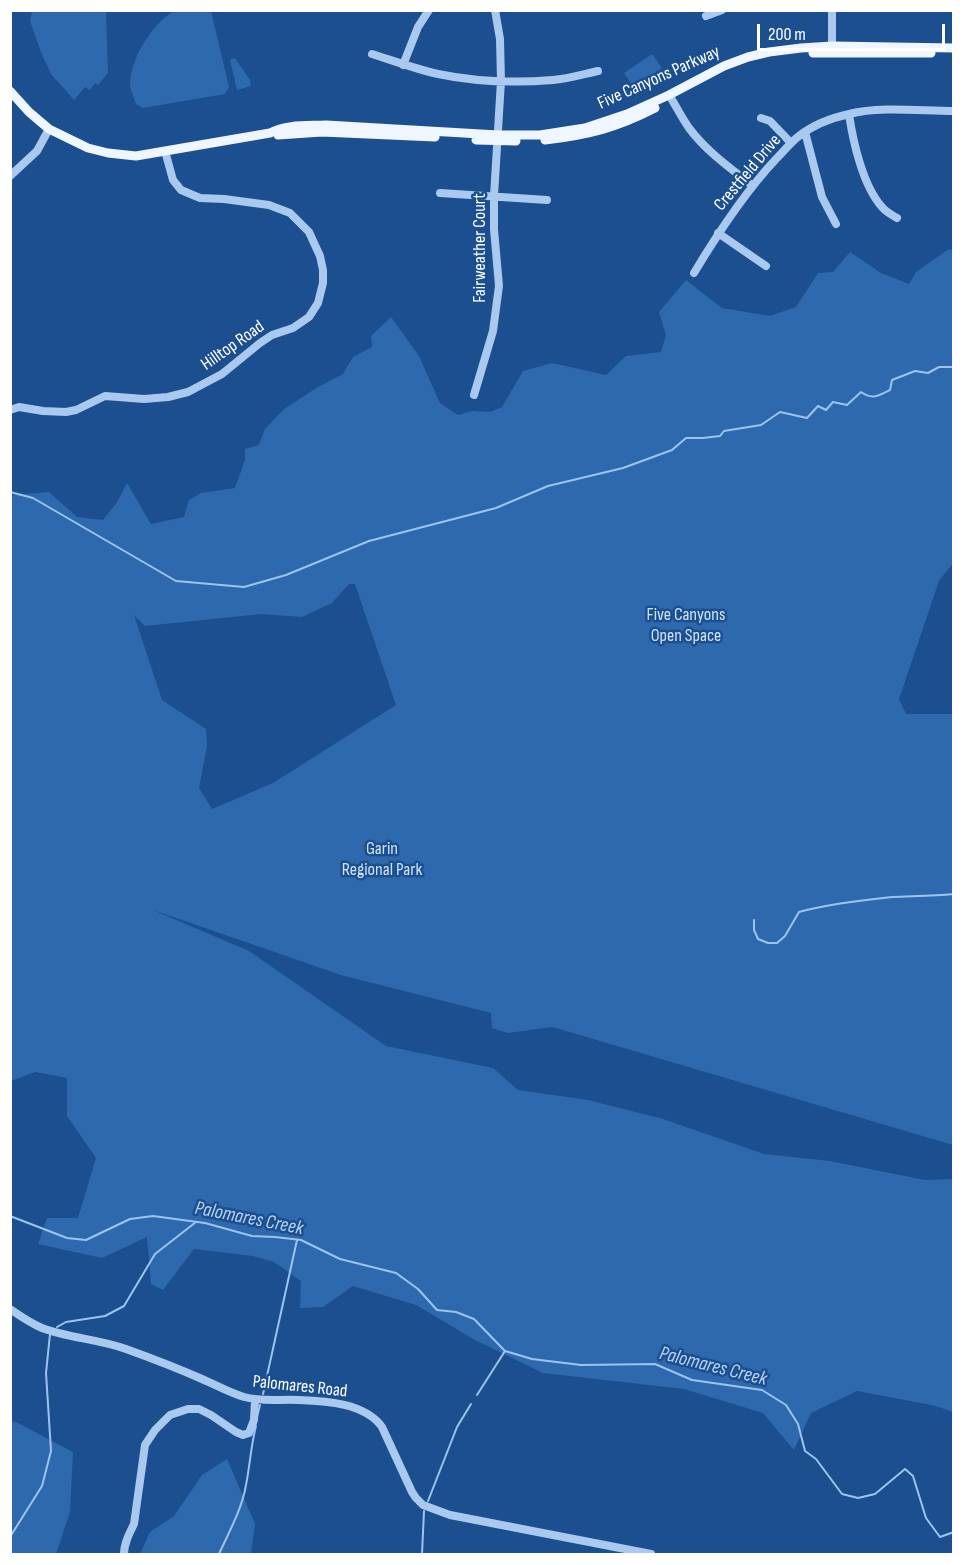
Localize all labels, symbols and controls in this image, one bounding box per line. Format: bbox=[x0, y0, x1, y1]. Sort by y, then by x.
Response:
scale bar bbox=[760, 12, 948, 50]
text: 200 m bbox=[768, 24, 806, 45]
street label: Five Canyons Parkway bbox=[594, 41, 724, 115]
street label: Crestfield Drive bbox=[710, 130, 786, 216]
street label: Fairweather Court bbox=[469, 193, 491, 303]
street label: Hilltop Road bbox=[197, 316, 269, 376]
park label: Five Canyons Open Space bbox=[647, 604, 725, 646]
park label: Garin Regional Park bbox=[342, 838, 422, 880]
water label: Palomares Creek bbox=[193, 1197, 305, 1241]
water label: Palomares Creek bbox=[657, 1342, 769, 1392]
street label: Palomares Road bbox=[252, 1371, 348, 1403]

